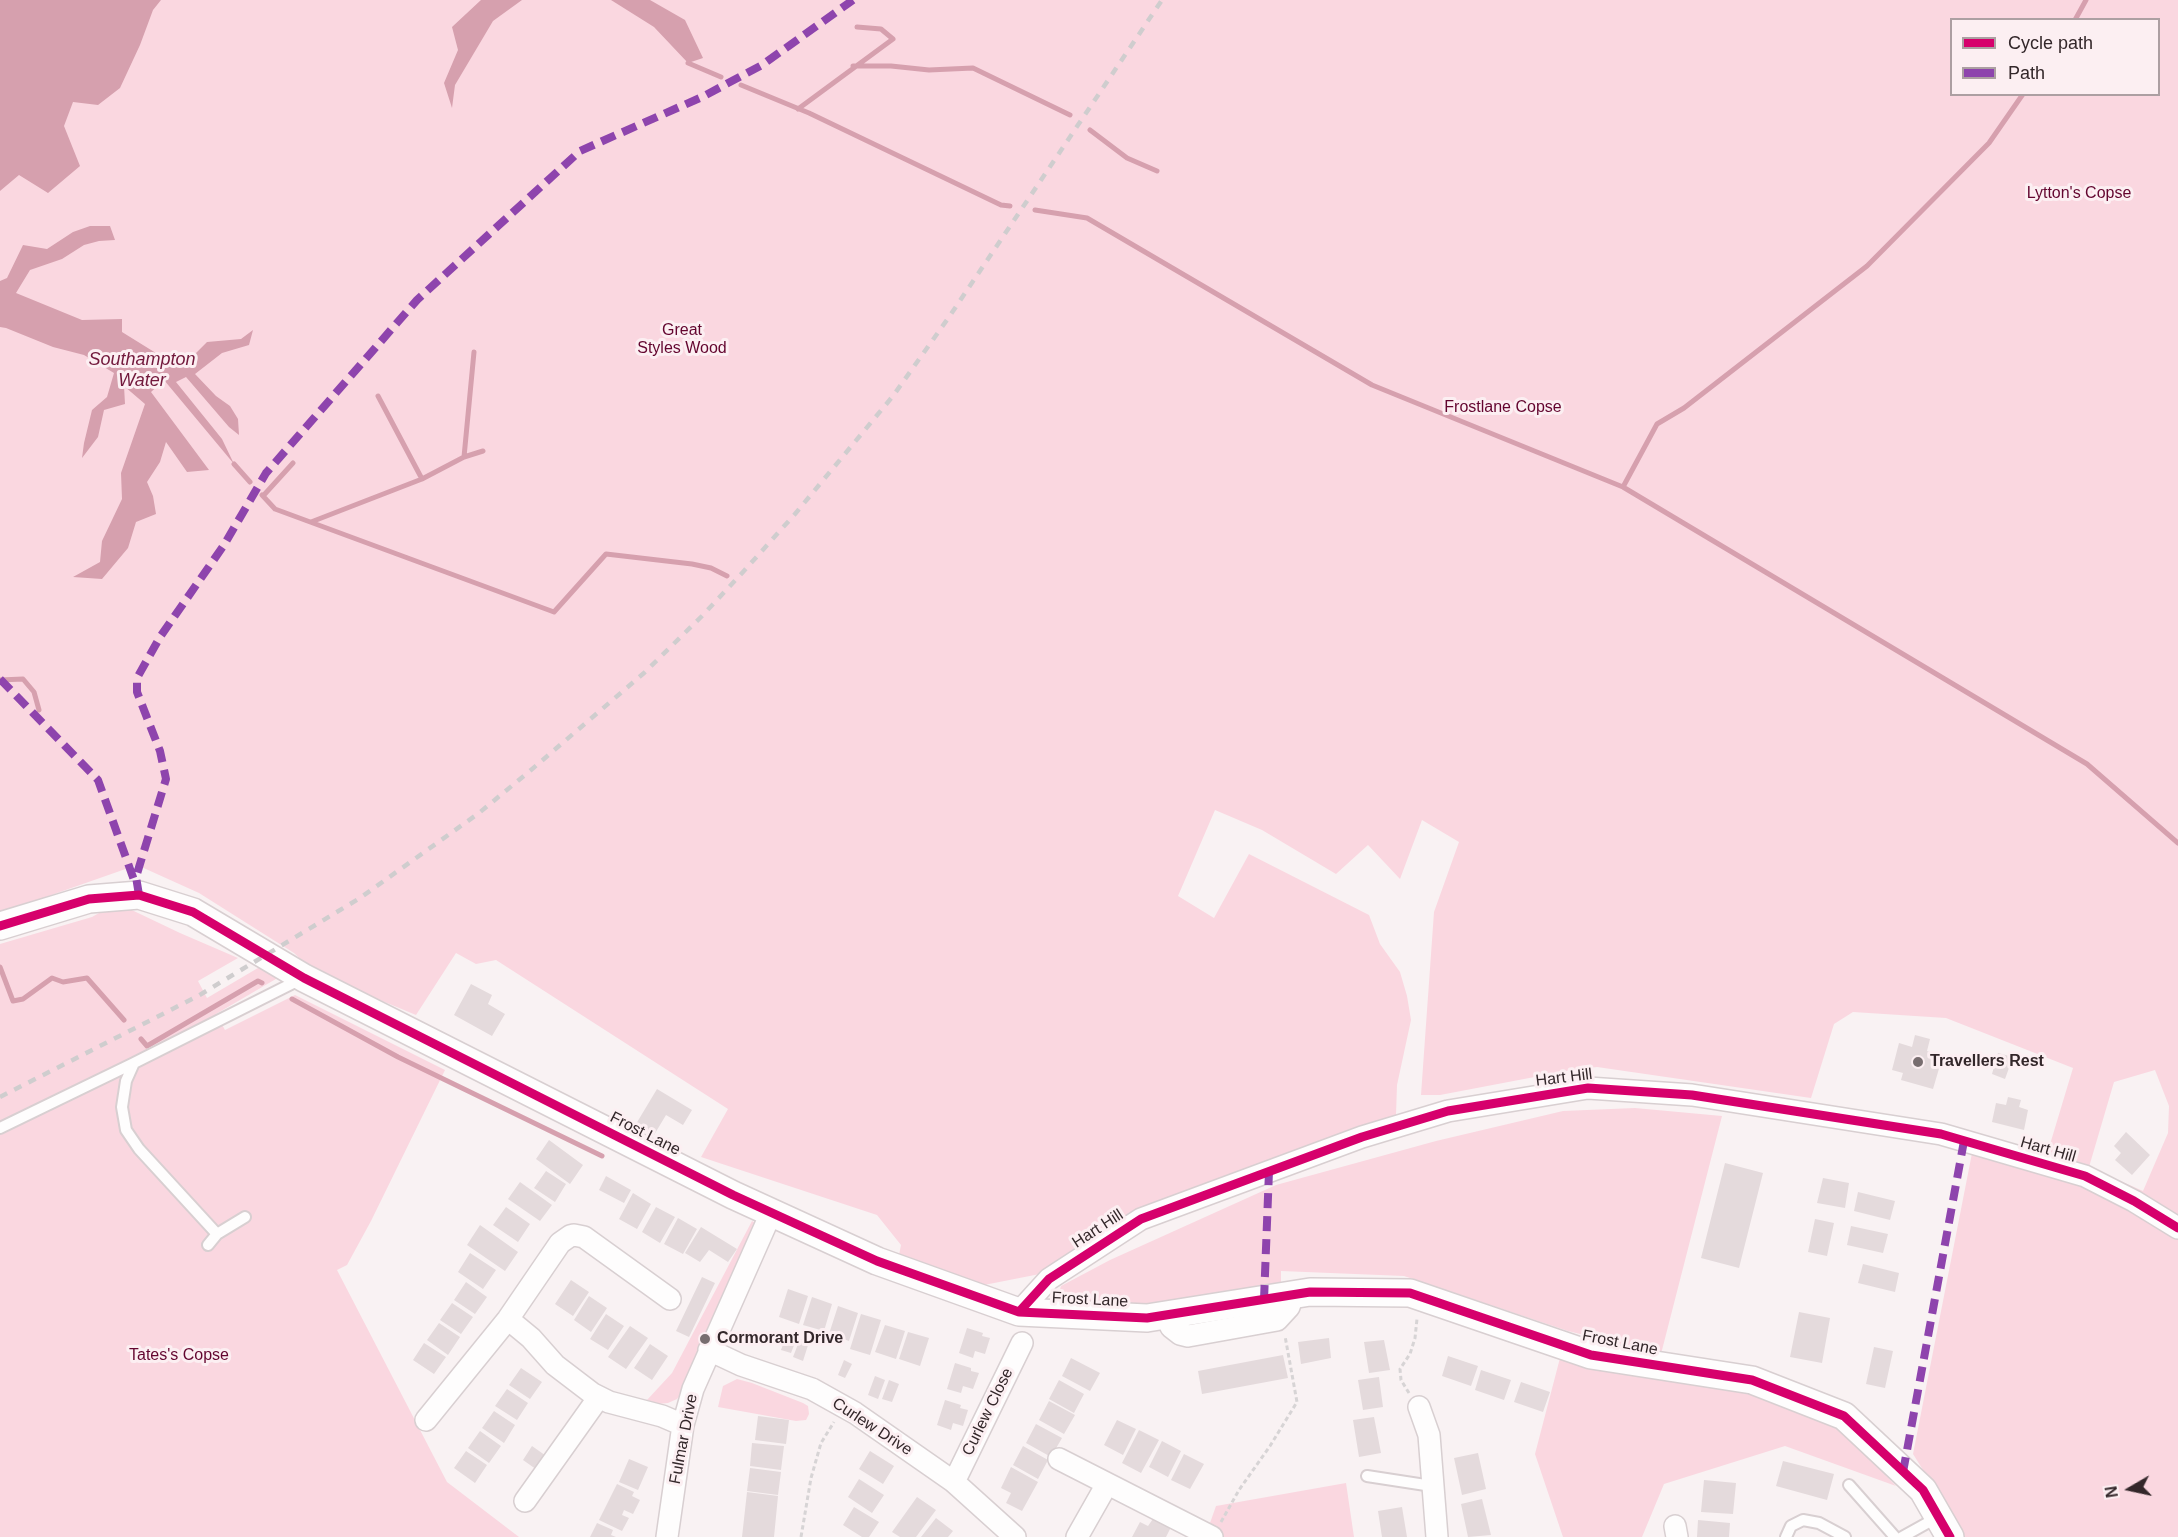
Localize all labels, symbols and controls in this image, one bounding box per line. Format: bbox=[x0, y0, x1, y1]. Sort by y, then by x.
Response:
legend bbox=[1950, 18, 2160, 96]
text: Cycle path bbox=[2008, 33, 2093, 53]
text: Path bbox=[2008, 63, 2045, 83]
park label: Lytton's Copse bbox=[2027, 184, 2131, 204]
park label: Great Styles Wood bbox=[637, 321, 727, 359]
water label: Southampton Water bbox=[88, 349, 196, 392]
park label: Frostlane Copse bbox=[1444, 398, 1562, 418]
place label: Travellers Rest bbox=[1930, 1052, 2044, 1072]
marker: Travellers Rest bbox=[1911, 1055, 1925, 1069]
street label: Hart Hill bbox=[1535, 1065, 1593, 1091]
street label: Frost Lane bbox=[607, 1108, 683, 1160]
street label: Hart Hill bbox=[2018, 1133, 2078, 1167]
street label: Hart Hill bbox=[1069, 1205, 1127, 1253]
street label: Frost Lane bbox=[1051, 1288, 1129, 1312]
street label: Frost Lane bbox=[1581, 1326, 1659, 1360]
place label: Cormorant Drive bbox=[717, 1329, 843, 1349]
marker: Cormorant Drive bbox=[698, 1332, 712, 1346]
park label: Tates's Copse bbox=[129, 1346, 229, 1366]
street label: Curlew Close bbox=[959, 1365, 1017, 1459]
street label: Fulmar Drive bbox=[666, 1392, 702, 1486]
street label: Curlew Drive bbox=[828, 1394, 916, 1460]
north arrow bbox=[2100, 1459, 2160, 1519]
text: N bbox=[2102, 1485, 2121, 1499]

